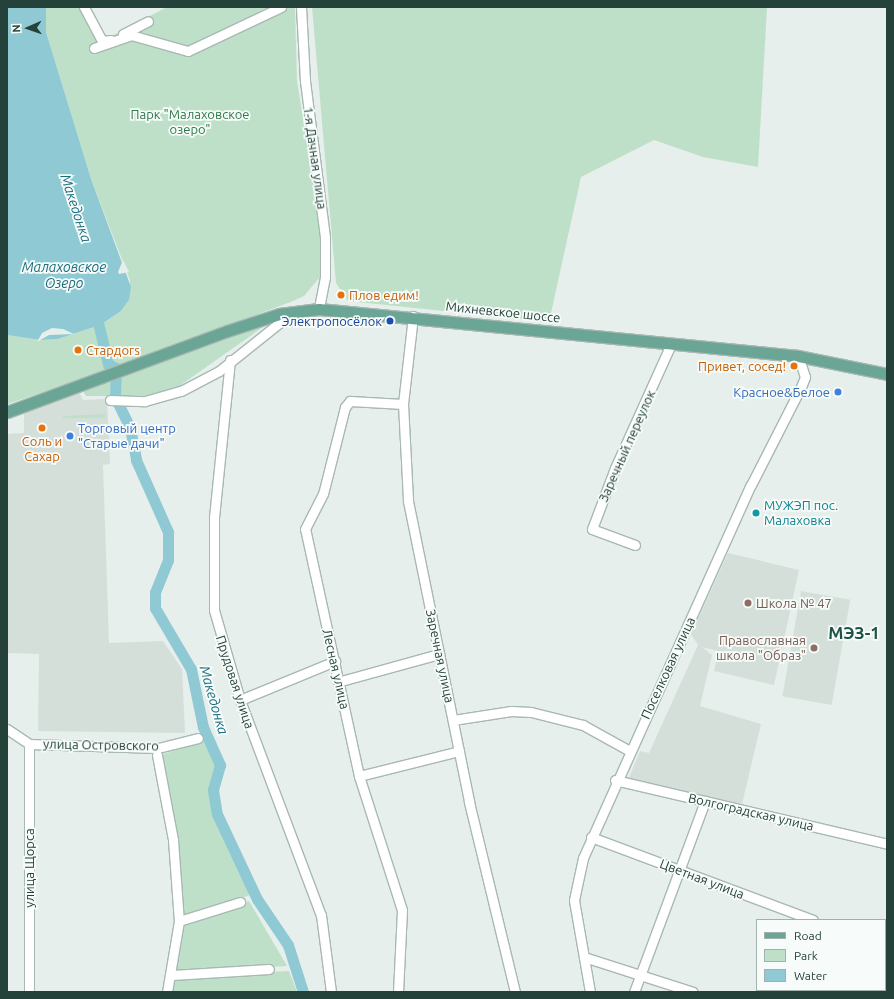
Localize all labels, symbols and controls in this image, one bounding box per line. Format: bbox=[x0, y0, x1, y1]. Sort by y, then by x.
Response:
north arrow bbox=[8, 8, 48, 48]
text: N bbox=[10, 24, 22, 33]
street label: 1-я Дачная улица bbox=[300, 106, 330, 210]
park label: Парк "Малаховское озеро" bbox=[131, 107, 249, 138]
water label: Македонка bbox=[57, 172, 95, 244]
water label: Малаховское Озеро bbox=[22, 259, 106, 292]
place label: Плов едим! bbox=[349, 287, 419, 303]
marker: Плов едим! bbox=[336, 290, 346, 300]
street label: Михневское шоссе bbox=[445, 298, 561, 326]
place label: Электропосёлок bbox=[282, 313, 382, 329]
marker: Электропосёлок bbox=[385, 316, 395, 326]
place label: Стардогs bbox=[86, 342, 140, 358]
marker: Стардогs bbox=[73, 345, 83, 355]
place label: Привет, сосед! bbox=[698, 358, 786, 374]
marker: Привет, сосед! bbox=[789, 361, 799, 371]
place label: Красное&Белое bbox=[733, 384, 830, 400]
marker: Красное&Белое bbox=[833, 387, 843, 397]
street label: Заречный переулок bbox=[595, 388, 659, 504]
place label: Торговый центр "Старые дачи" bbox=[78, 421, 176, 452]
marker: Соль и Сахар bbox=[37, 423, 47, 433]
marker: Торговый центр "Старые дачи" bbox=[65, 431, 75, 441]
place label: Соль и Сахар bbox=[22, 434, 62, 465]
place label: МУЖЭП пос. Малаховка bbox=[764, 498, 838, 529]
marker: МУЖЭП пос. Малаховка bbox=[751, 508, 761, 518]
place label: Школа № 47 bbox=[756, 595, 832, 611]
marker: Школа № 47 bbox=[743, 598, 753, 608]
street label: Заречная улица bbox=[422, 608, 458, 704]
street label: Поселковая улица bbox=[638, 614, 698, 722]
district label: МЭЗ-1 bbox=[828, 623, 880, 643]
street label: Лесная улица bbox=[319, 627, 353, 711]
street label: Прудовая улица bbox=[213, 633, 257, 731]
place label: Православная школа "Образ" bbox=[716, 633, 806, 664]
marker: Православная школа "Образ" bbox=[809, 643, 819, 653]
water label: Македонка bbox=[196, 664, 232, 736]
street label: улица Островского bbox=[43, 736, 159, 754]
street label: Волгоградская улица bbox=[687, 790, 815, 834]
street label: улица Щорса bbox=[21, 828, 37, 908]
street label: Цветная улица bbox=[658, 856, 746, 902]
legend bbox=[756, 919, 886, 991]
text: Road bbox=[794, 929, 822, 942]
text: Park bbox=[794, 949, 818, 962]
text: Water bbox=[794, 969, 827, 982]

